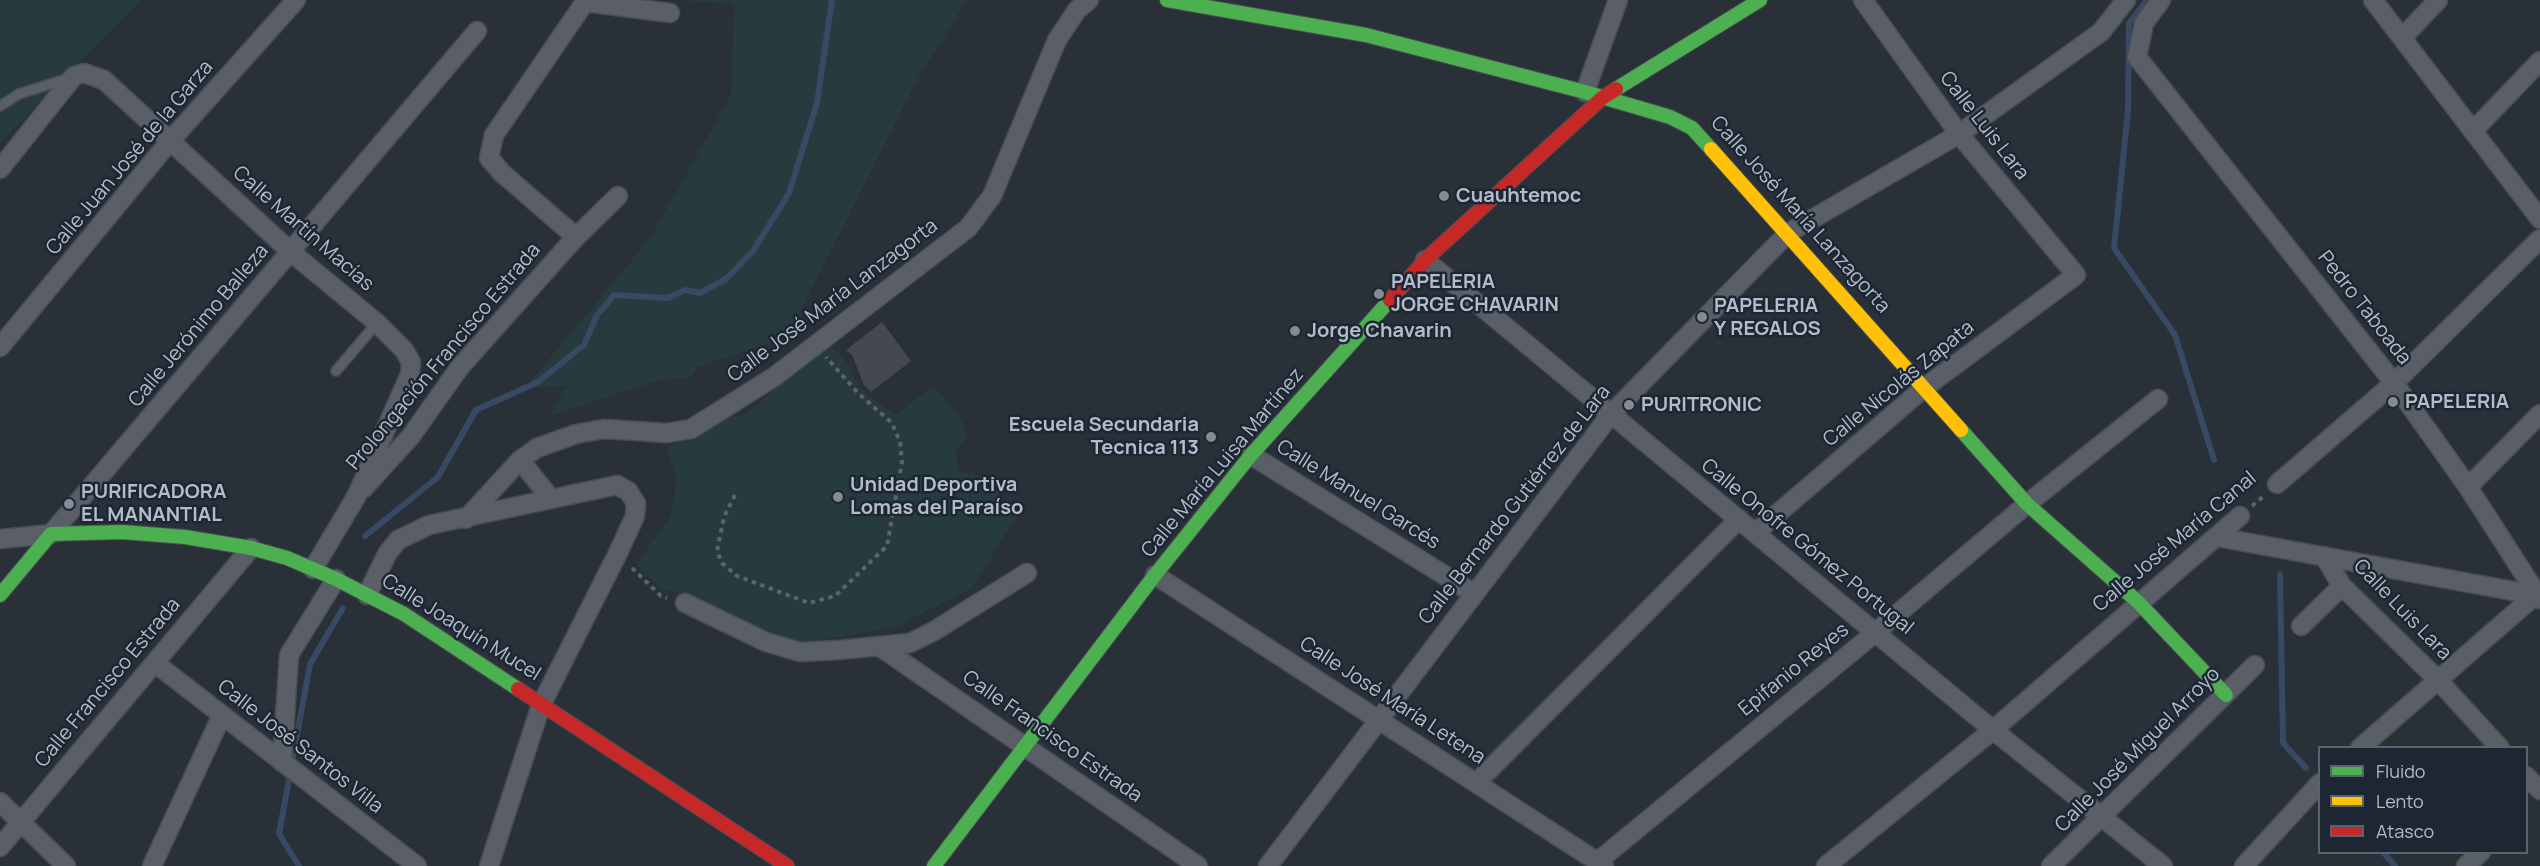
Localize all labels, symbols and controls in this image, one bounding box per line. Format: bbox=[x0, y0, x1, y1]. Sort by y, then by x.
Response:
street label: Calle Juan José de la Garza bbox=[42, 56, 218, 260]
street label: Calle Luis Lara bbox=[1934, 67, 2034, 185]
street label: Calle José María Lanzagorta bbox=[1705, 112, 1895, 318]
street label: Calle Martín Macías bbox=[228, 161, 378, 297]
place label: Cuauhtemoc bbox=[1456, 184, 1581, 208]
marker: Cuauhtemoc bbox=[1437, 189, 1451, 203]
street label: Calle José María Lanzagorta bbox=[723, 214, 943, 388]
street label: Prolongación Francisco Estrada bbox=[342, 239, 546, 475]
street label: Calle Jerónimo Balleza bbox=[124, 240, 274, 412]
street label: Pedro Taboada bbox=[2312, 246, 2416, 370]
place label: PAPELERIA JORGE CHAVARIN bbox=[1391, 270, 1559, 317]
marker: PAPELERIA JORGE CHAVARIN bbox=[1372, 287, 1386, 301]
place label: PAPELERIA Y REGALOS bbox=[1714, 294, 1821, 341]
marker: PAPELERIA Y REGALOS bbox=[1695, 310, 1709, 324]
street label: Calle Nicolás Zapata bbox=[1819, 316, 1979, 452]
place label: Jorge Chavarin bbox=[1307, 319, 1452, 343]
marker: Jorge Chavarin bbox=[1288, 324, 1302, 338]
street label: Calle María Luisa Martínez bbox=[1137, 364, 1309, 562]
street label: Calle Bernardo Gutiérrez de Lara bbox=[1414, 381, 1616, 629]
place label: PAPELERIA bbox=[2405, 390, 2509, 414]
place label: PURITRONIC bbox=[1641, 393, 1762, 417]
marker: PAPELERIA bbox=[2386, 395, 2400, 409]
marker: PURITRONIC bbox=[1622, 398, 1636, 412]
place label: Escuela Secundaria Tecnica 113 bbox=[1009, 413, 1199, 460]
marker: Escuela Secundaria Tecnica 113 bbox=[1204, 430, 1218, 444]
street label: Calle Manuel Garcés bbox=[1272, 435, 1444, 555]
street label: Calle Onofre Gómez Portugal bbox=[1696, 454, 1918, 640]
street label: Calle José María Canal bbox=[2089, 467, 2261, 617]
place label: Unidad Deportiva Lomas del Paraíso bbox=[850, 473, 1023, 520]
place label: PURIFICADORA EL MANANTIAL bbox=[81, 480, 226, 527]
marker: Unidad Deportiva Lomas del Paraíso bbox=[831, 490, 845, 504]
marker: PURIFICADORA EL MANANTIAL bbox=[62, 497, 76, 511]
street label: Calle Luis Lara bbox=[2348, 555, 2456, 665]
street label: Calle Joaquín Mucel bbox=[377, 569, 545, 687]
street label: Calle Francisco Estrada bbox=[30, 593, 186, 773]
street label: Epifanio Reyes bbox=[1734, 618, 1854, 722]
street label: Calle José María Letena bbox=[1295, 632, 1489, 770]
street label: Calle José Miguel Arroyo bbox=[2050, 662, 2226, 838]
street label: Calle Francisco Estrada bbox=[958, 666, 1146, 808]
street label: Calle José Santos Villa bbox=[212, 675, 388, 819]
legend bbox=[2318, 746, 2528, 854]
text: Fluido bbox=[2376, 759, 2425, 783]
text: Lento bbox=[2376, 789, 2424, 813]
text: Atasco bbox=[2376, 819, 2434, 843]

